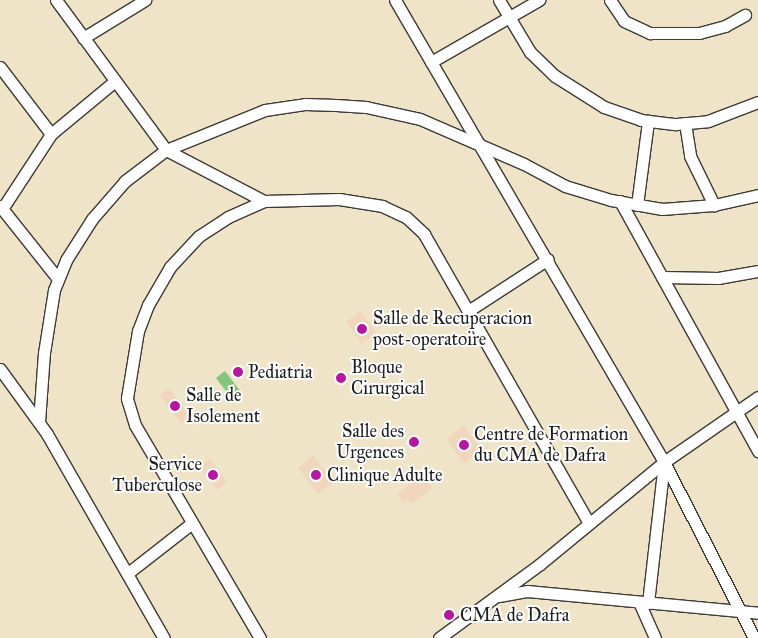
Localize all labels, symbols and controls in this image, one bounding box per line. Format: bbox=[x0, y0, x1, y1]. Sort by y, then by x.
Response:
place label: Salle de Recuperacion post-operatoire bbox=[373, 308, 532, 350]
marker: Salle de Recuperacion post-operatoire bbox=[355, 322, 369, 336]
place label: Bloque Cirurgical bbox=[351, 357, 425, 399]
place label: Pediatria bbox=[248, 361, 313, 383]
marker: Pediatria bbox=[232, 366, 244, 378]
marker: Bloque Cirurgical bbox=[335, 372, 347, 384]
place label: Salle de Isolement bbox=[186, 385, 260, 428]
marker: Salle de Isolement bbox=[168, 399, 182, 413]
place label: Salle des Urgences bbox=[336, 421, 404, 464]
place label: Centre de Formation du CMA de Dafra bbox=[474, 424, 628, 466]
marker: Salle des Urgences bbox=[408, 436, 420, 448]
marker: Centre de Formation du CMA de Dafra bbox=[458, 439, 470, 451]
place label: Service Tuberculose bbox=[112, 454, 202, 496]
place label: Clinique Adulte bbox=[327, 464, 443, 486]
marker: Service Tuberculose bbox=[206, 468, 220, 482]
marker: Clinique Adulte bbox=[309, 468, 323, 482]
place label: CMA de Dafra bbox=[460, 604, 569, 626]
marker: CMA de Dafra bbox=[442, 608, 456, 622]

